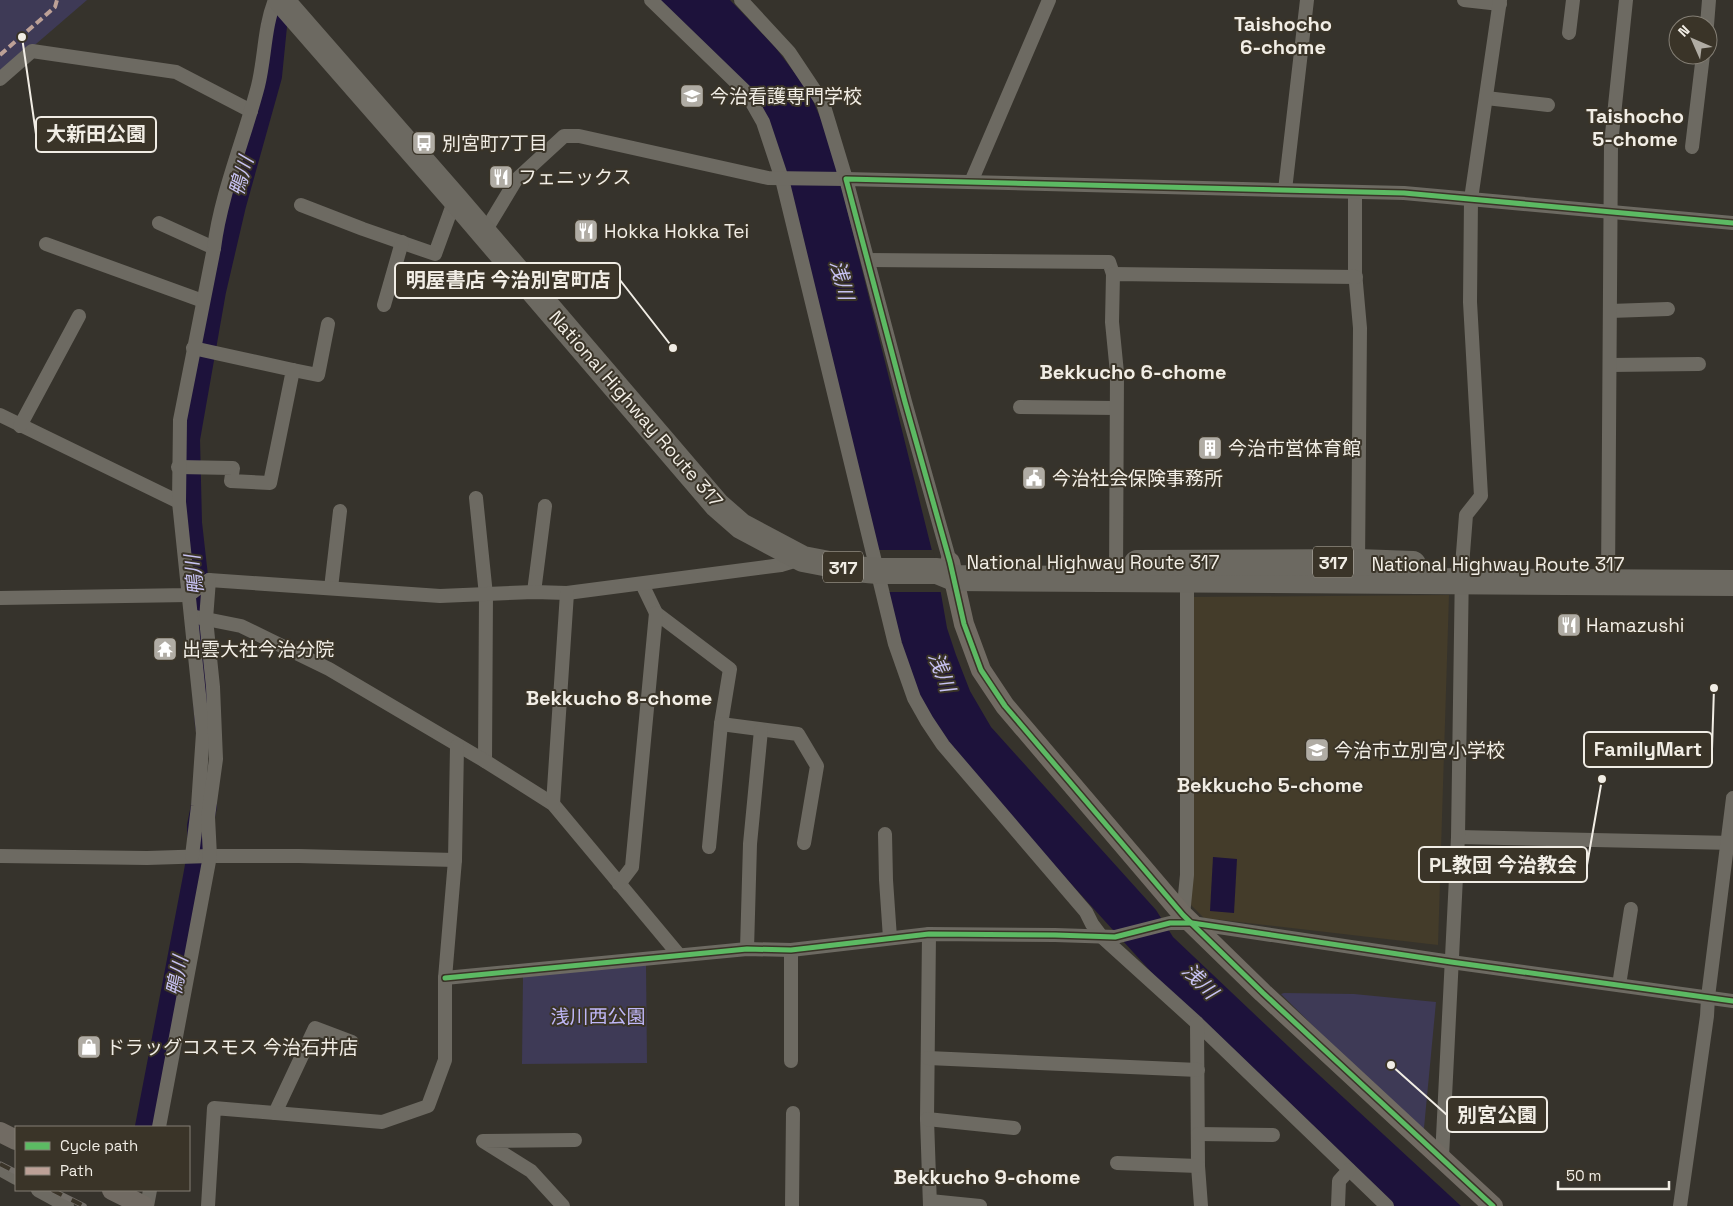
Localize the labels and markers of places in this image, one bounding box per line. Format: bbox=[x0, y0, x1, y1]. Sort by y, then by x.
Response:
school or university icon: 今治看護専門学校 bbox=[679, 83, 705, 109]
place label: 今治看護専門学校 bbox=[710, 84, 862, 109]
callout: 大新田公園 bbox=[36, 117, 156, 152]
bus stop icon: 別宮町7丁目 bbox=[411, 130, 437, 156]
place label: 別宮町7丁目 bbox=[442, 131, 548, 156]
restaurant icon: フェニックス bbox=[488, 164, 514, 190]
place label: フェニックス bbox=[518, 165, 631, 190]
restaurant icon: Hokka Hokka Tei bbox=[573, 218, 599, 244]
place label: Hokka Hokka Tei bbox=[604, 219, 749, 244]
callout: 明屋書店 今治別宮町店 bbox=[395, 263, 620, 298]
building icon: 今治市営体育館 bbox=[1197, 435, 1223, 461]
place label: 今治市営体育館 bbox=[1228, 436, 1361, 461]
public building icon: 今治社会保険事務所 bbox=[1021, 465, 1047, 491]
place label: 今治社会保険事務所 bbox=[1052, 466, 1223, 491]
restaurant icon: Hamazushi bbox=[1556, 612, 1582, 638]
place label: Hamazushi bbox=[1586, 613, 1685, 638]
temple icon: 出雲大社今治分院 bbox=[152, 636, 178, 662]
place label: 出雲大社今治分院 bbox=[182, 637, 334, 662]
callout: FamilyMart bbox=[1584, 732, 1712, 767]
school or university icon: 今治市立別宮小学校 bbox=[1304, 737, 1330, 763]
place label: 今治市立別宮小学校 bbox=[1334, 738, 1505, 763]
callout: PL教団 今治教会 bbox=[1419, 847, 1587, 882]
shop icon: ドラッグコスモス 今治石井店 bbox=[76, 1034, 102, 1060]
place label: ドラッグコスモス 今治石井店 bbox=[106, 1035, 358, 1060]
callout: 別宮公園 bbox=[1447, 1097, 1547, 1132]

